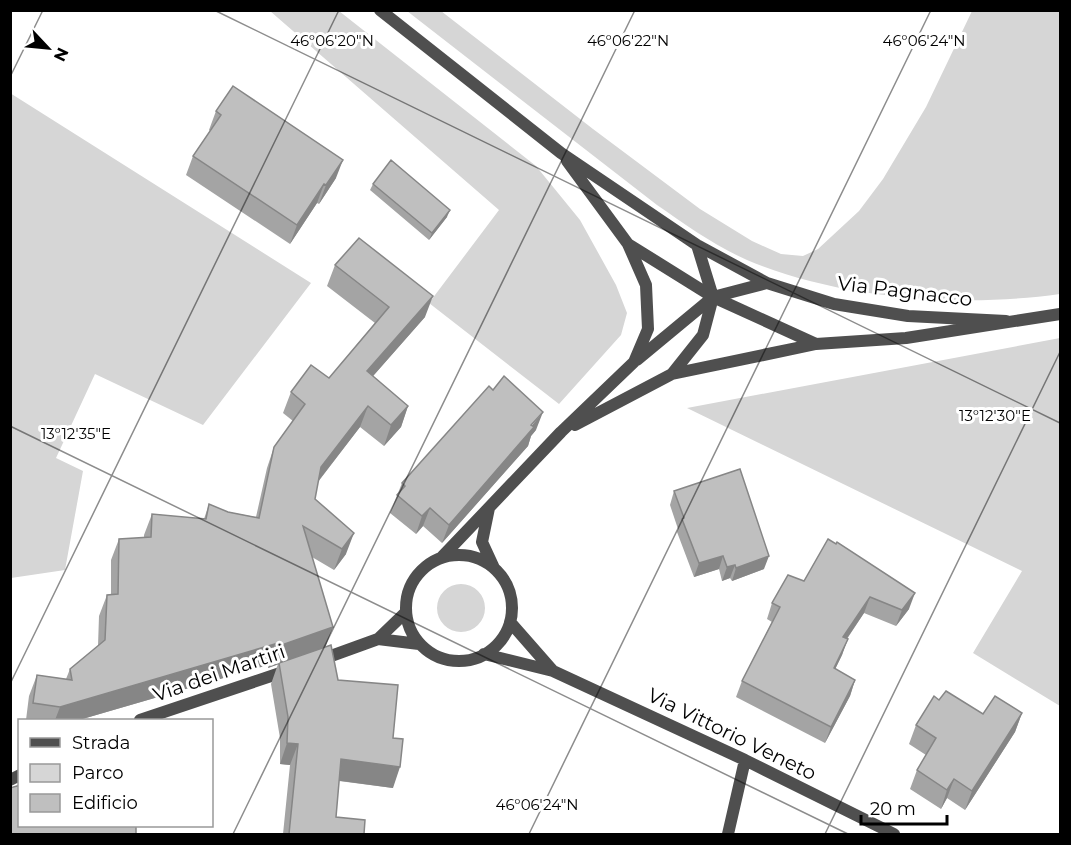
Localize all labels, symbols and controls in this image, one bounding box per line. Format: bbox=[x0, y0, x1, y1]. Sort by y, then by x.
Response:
north arrow bbox=[18, 18, 78, 78]
text: 46°06'20"N bbox=[290, 31, 374, 50]
text: 46°06'22"N bbox=[587, 31, 669, 50]
text: 46°06'24"N bbox=[883, 31, 965, 50]
text: N bbox=[50, 44, 72, 64]
street label: Via Pagnacco bbox=[836, 271, 974, 311]
text: 13°12'30"E bbox=[959, 406, 1031, 425]
text: 13°12'35"E bbox=[41, 424, 111, 443]
street label: Via dei Martiri bbox=[150, 639, 288, 707]
street label: Via Vittorio Veneto bbox=[644, 683, 820, 785]
legend bbox=[18, 719, 213, 827]
text: Strada bbox=[72, 732, 130, 754]
text: Parco bbox=[72, 762, 124, 784]
scale bar bbox=[861, 788, 946, 826]
text: Edificio bbox=[72, 792, 138, 814]
text: 46°06'24"N bbox=[496, 795, 578, 814]
text: 20 m bbox=[870, 798, 916, 820]

